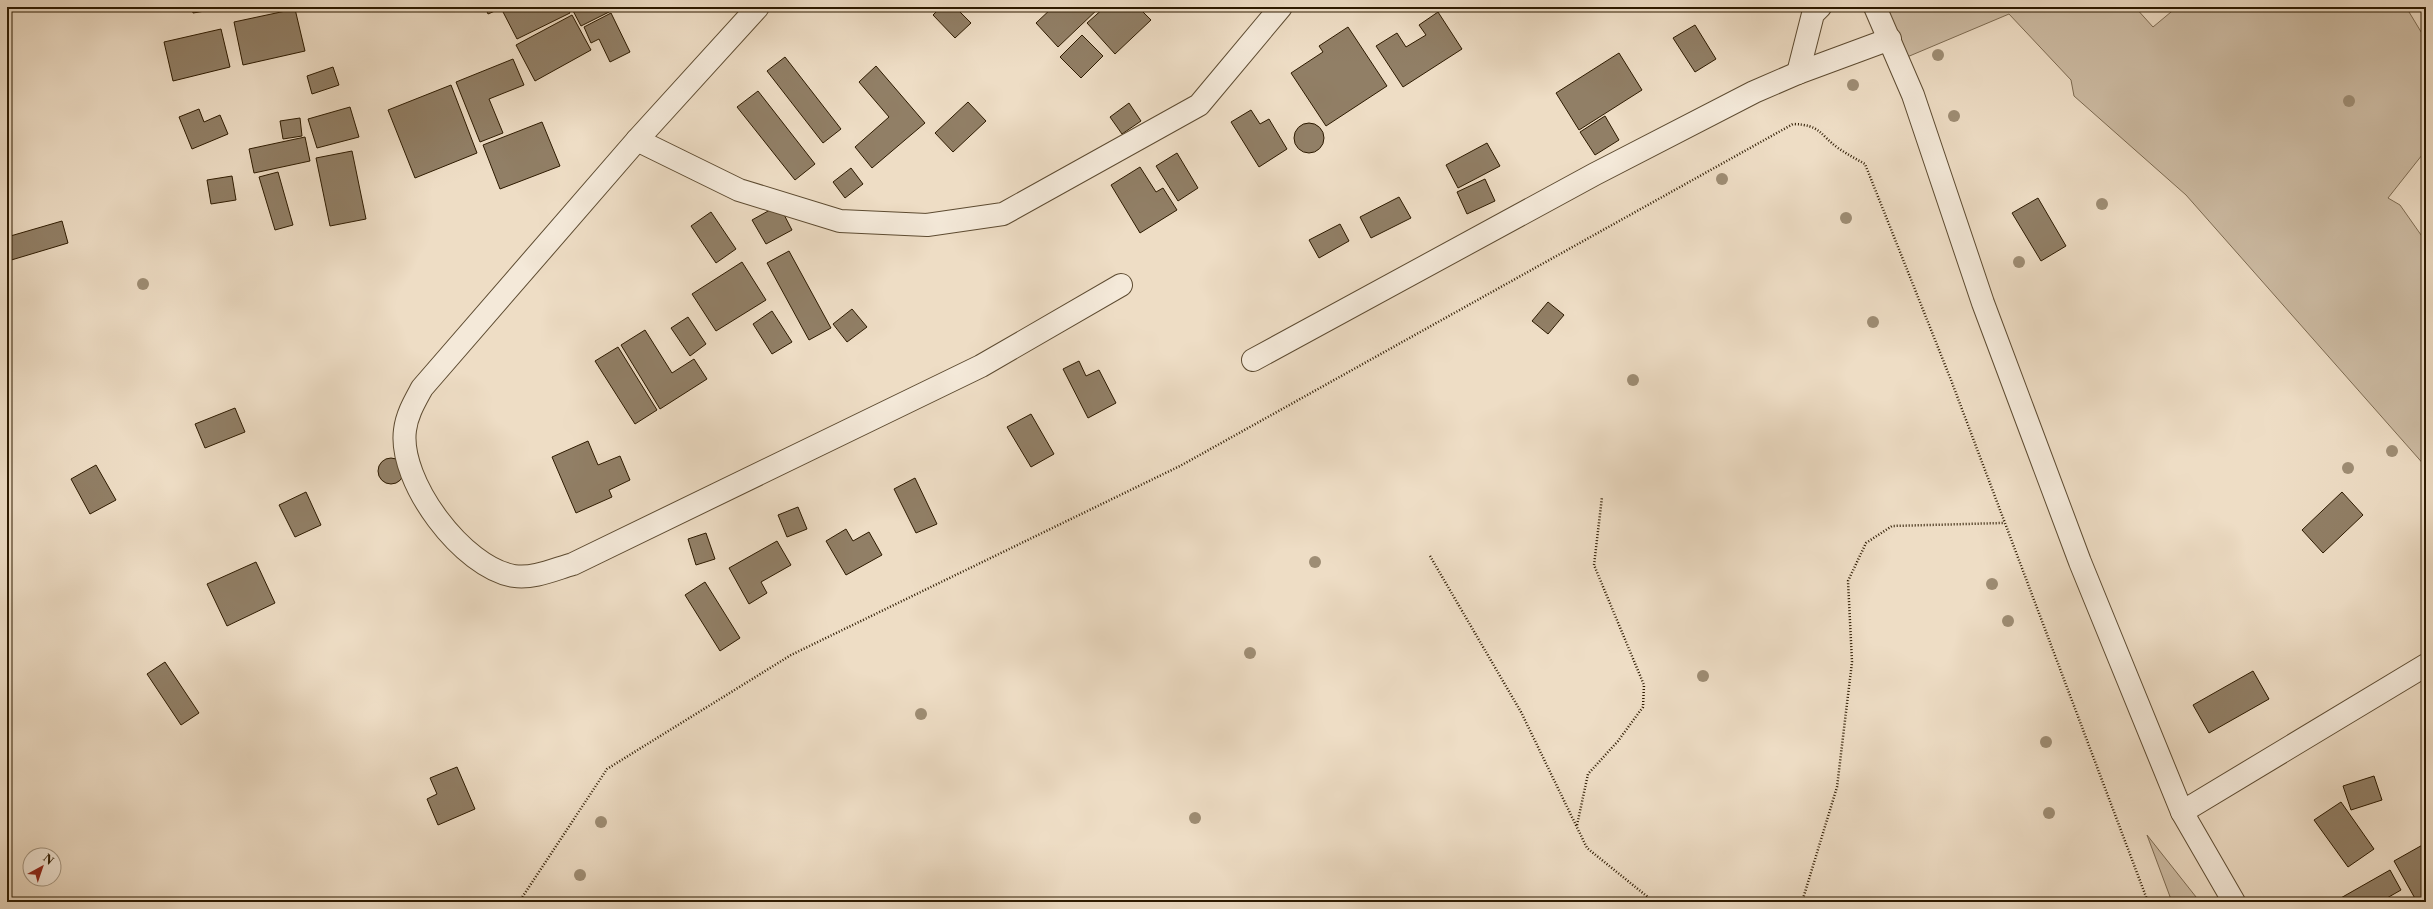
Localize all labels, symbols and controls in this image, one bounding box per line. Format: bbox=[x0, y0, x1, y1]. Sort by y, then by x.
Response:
north arrow bbox=[22, 847, 62, 887]
text: N bbox=[40, 851, 57, 868]

